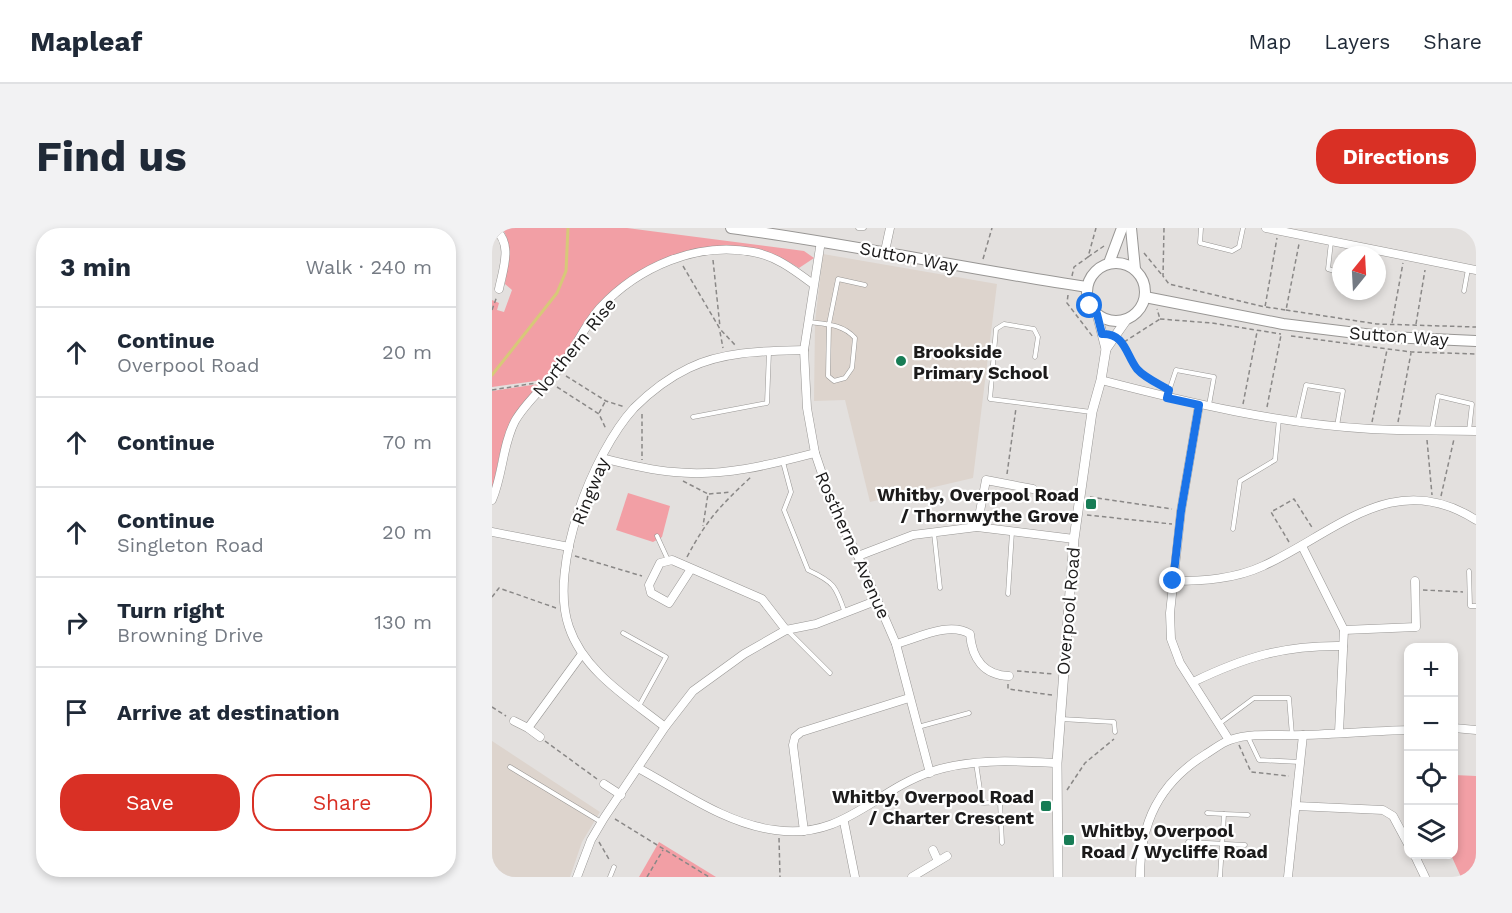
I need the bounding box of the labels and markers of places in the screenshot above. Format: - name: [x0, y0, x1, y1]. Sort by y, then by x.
- place label: Brookside Primary School: [913, 341, 1049, 383]
- marker: Brookside Primary School: [894, 354, 908, 368]
- place label: Whitby, Overpool Road / Thornwythe Grove: [877, 484, 1079, 526]
- marker: Whitby, Overpool Road / Thornwythe Grove: [1084, 497, 1098, 511]
- place label: Whitby, Overpool Road / Charter Crescent: [832, 786, 1034, 828]
- marker: Whitby, Overpool Road / Charter Crescent: [1039, 799, 1053, 813]
- place label: Whitby, Overpool Road / Wycliffe Road: [1081, 820, 1268, 862]
- marker: Whitby, Overpool Road / Wycliffe Road: [1062, 833, 1076, 847]

